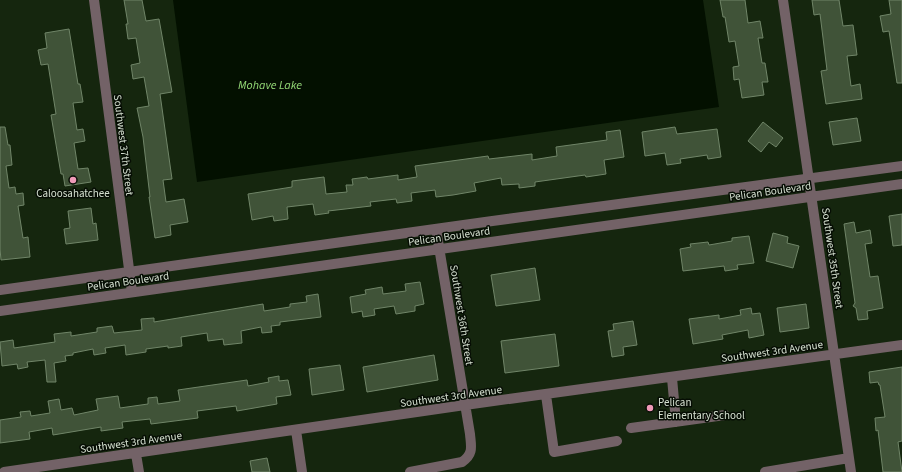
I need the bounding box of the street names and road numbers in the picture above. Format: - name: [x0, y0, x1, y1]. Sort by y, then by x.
- street label: Southwest 37th Street: [110, 94, 137, 197]
- street label: Pelican Boulevard: [728, 178, 812, 205]
- street label: Southwest 35th Street: [818, 207, 847, 310]
- street label: Pelican Boulevard: [407, 223, 491, 250]
- street label: Southwest 36th Street: [446, 264, 477, 367]
- street label: Pelican Boulevard: [86, 268, 170, 295]
- street label: Southwest 3rd Avenue: [720, 337, 824, 366]
- street label: Southwest 3rd Avenue: [399, 382, 503, 411]
- street label: Southwest 3rd Avenue: [79, 428, 183, 457]

